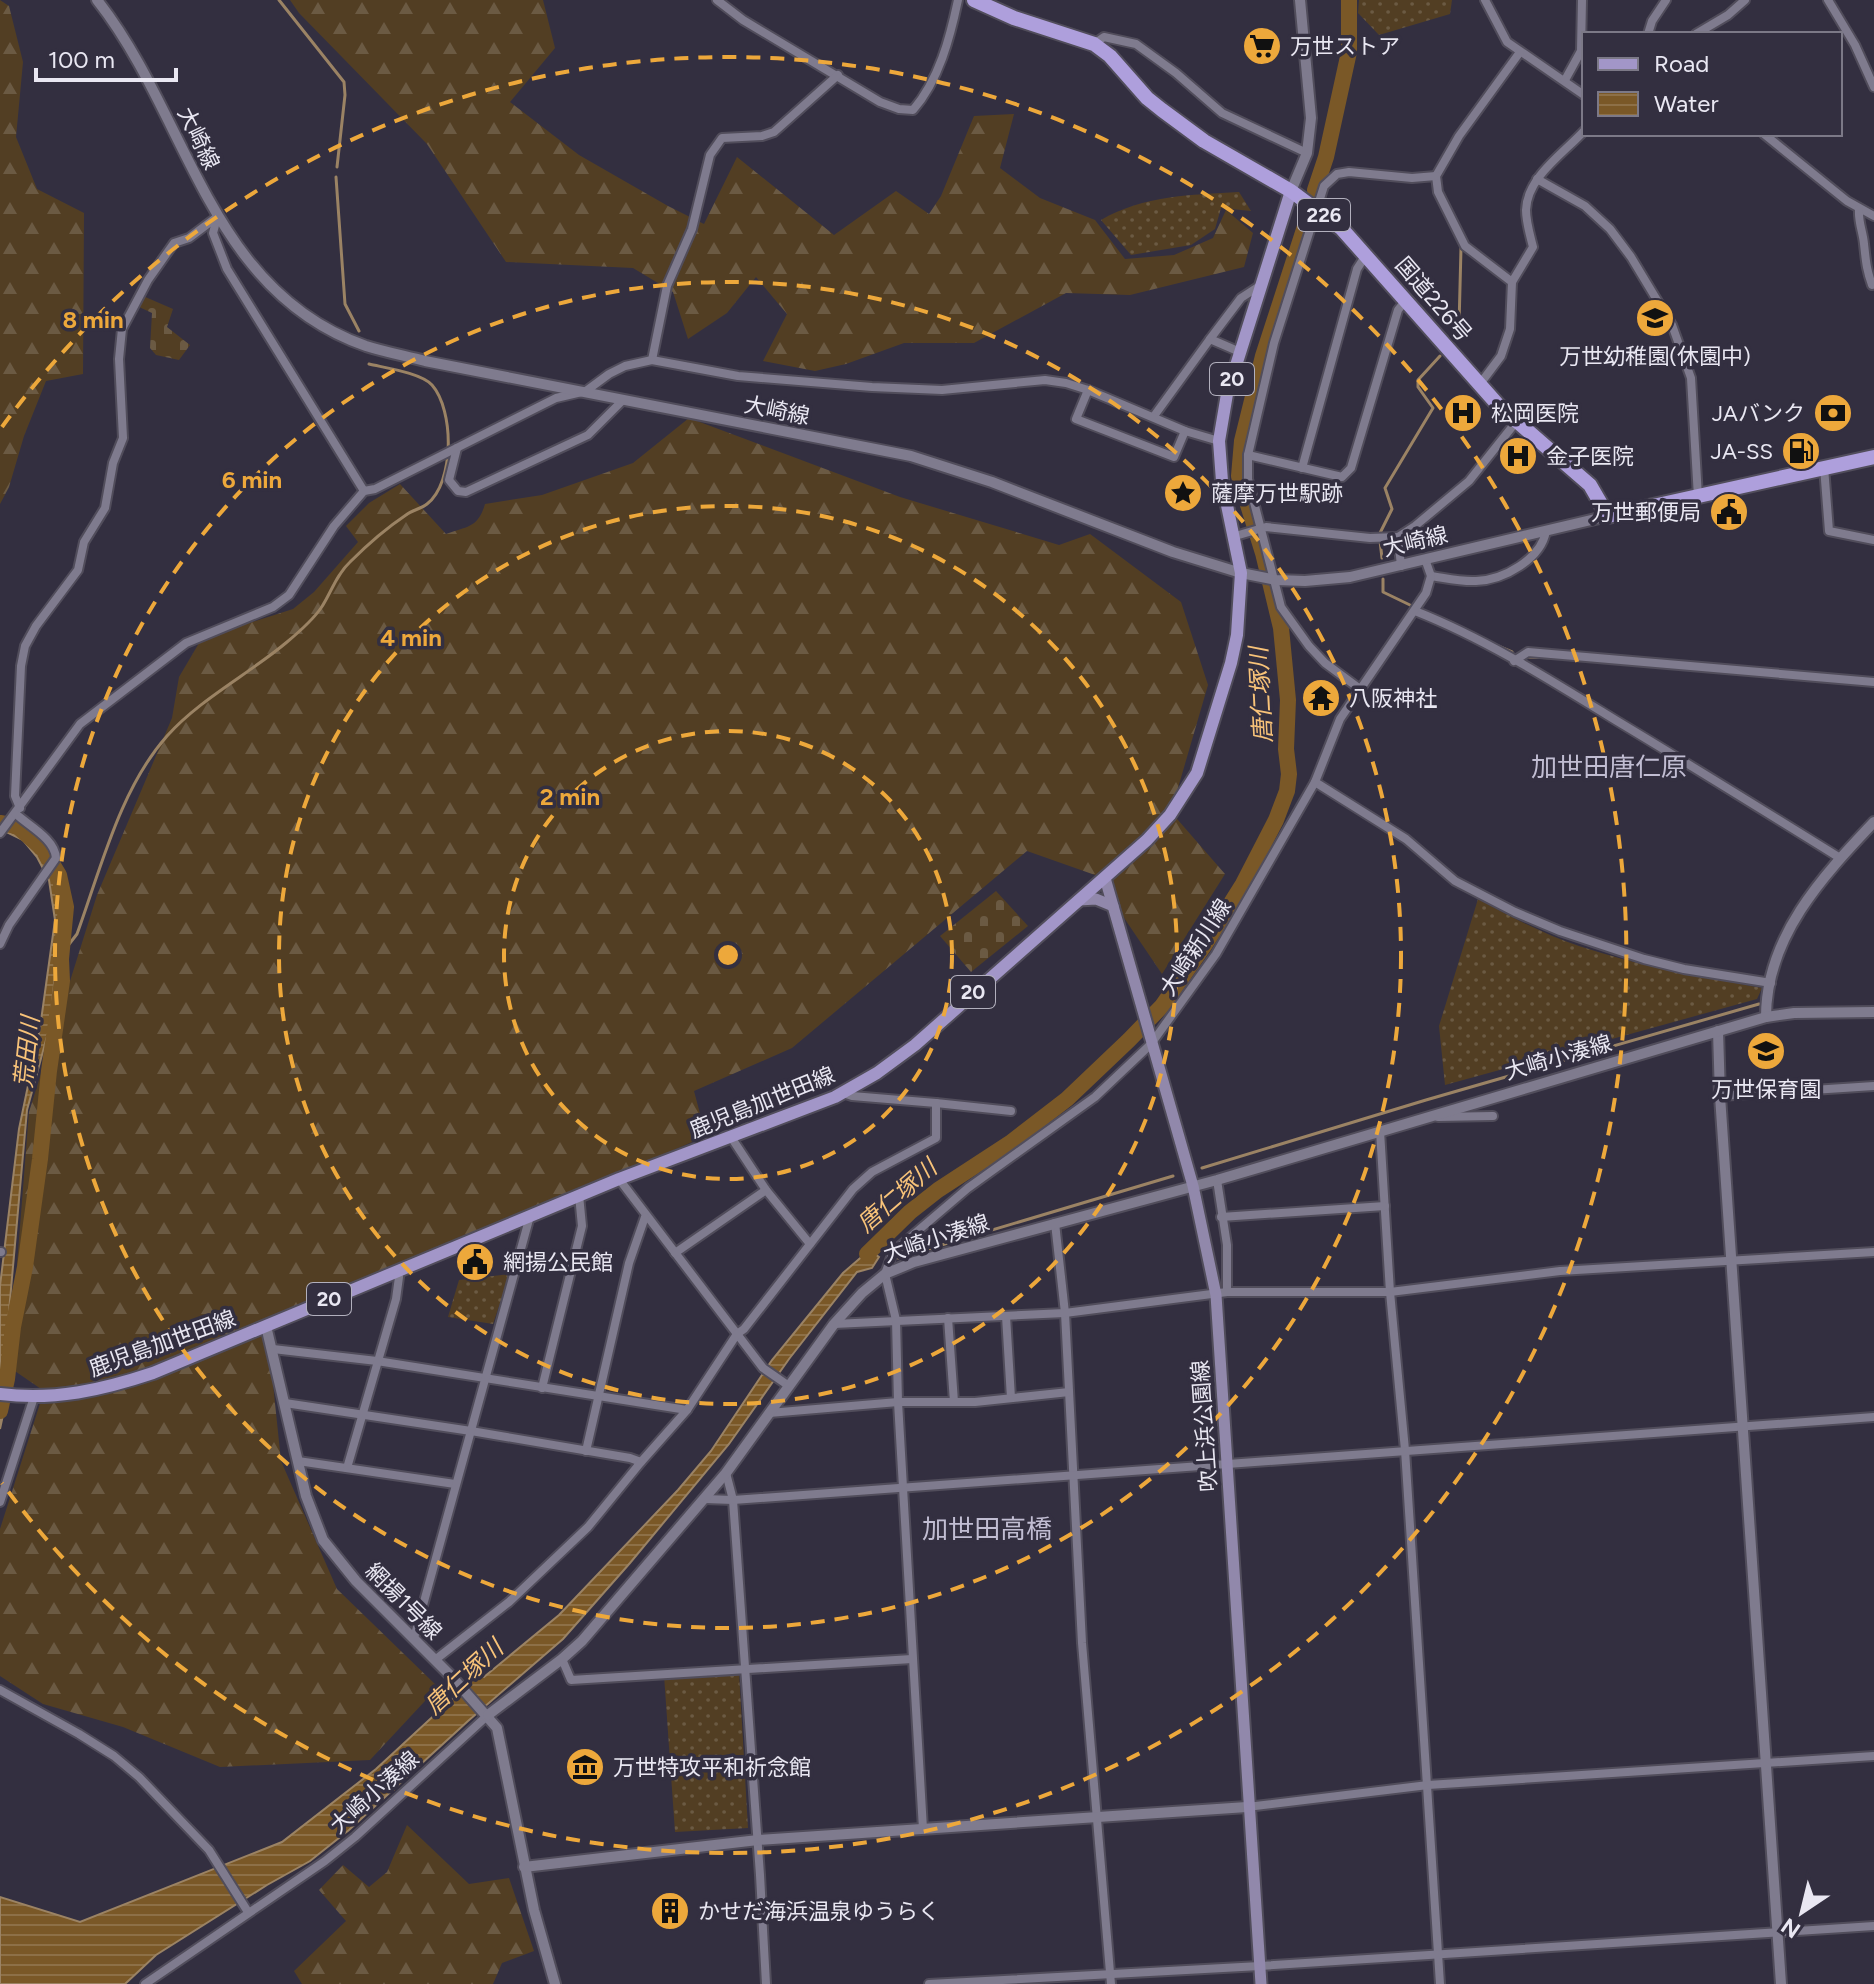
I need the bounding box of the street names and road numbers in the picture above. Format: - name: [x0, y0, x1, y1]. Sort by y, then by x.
- street label: 大崎線: [172, 103, 225, 174]
- road number: 226: [1298, 199, 1350, 231]
- street label: 国道226号: [1390, 252, 1478, 347]
- road number: 20: [1210, 363, 1254, 395]
- street label: 大崎線: [742, 391, 812, 430]
- street label: 大崎線: [1380, 521, 1450, 562]
- street label: 大崎新川線: [1154, 894, 1237, 1001]
- road number: 20: [951, 976, 995, 1008]
- street label: 大崎小湊線: [1502, 1029, 1615, 1086]
- street label: 鹿児島加世田線: [686, 1061, 839, 1144]
- street label: 大崎小湊線: [880, 1209, 993, 1268]
- road number: 20: [307, 1283, 351, 1315]
- street label: 鹿児島加世田線: [85, 1304, 239, 1382]
- street label: 吹上浜公園線: [1186, 1359, 1223, 1493]
- street label: 網揚1号線: [360, 1557, 448, 1645]
- street label: 大崎小湊線: [324, 1746, 424, 1839]

